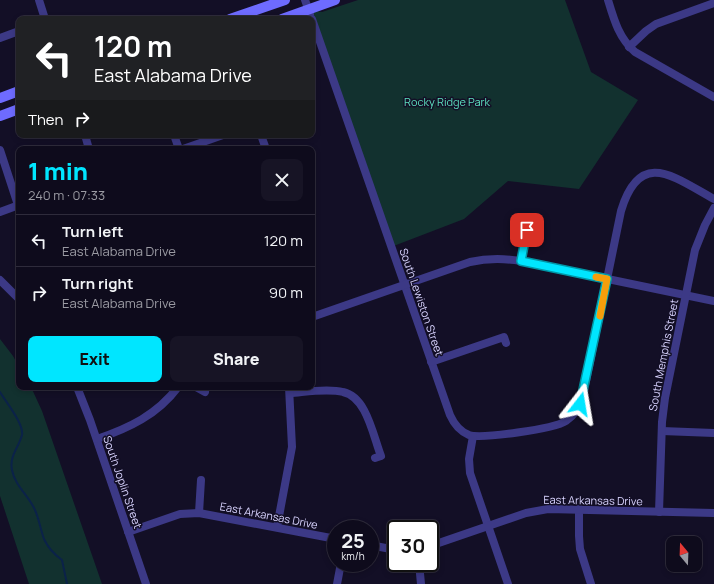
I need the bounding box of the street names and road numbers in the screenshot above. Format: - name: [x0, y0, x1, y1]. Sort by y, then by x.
- street label: South Lewiston Street: [396, 246, 448, 358]
- street label: South Memphis Street: [645, 298, 681, 412]
- street label: South Joplin Street: [100, 434, 146, 530]
- street label: East Arkansas Drive: [543, 492, 643, 508]
- street label: East Arkansas Drive: [219, 498, 320, 532]

